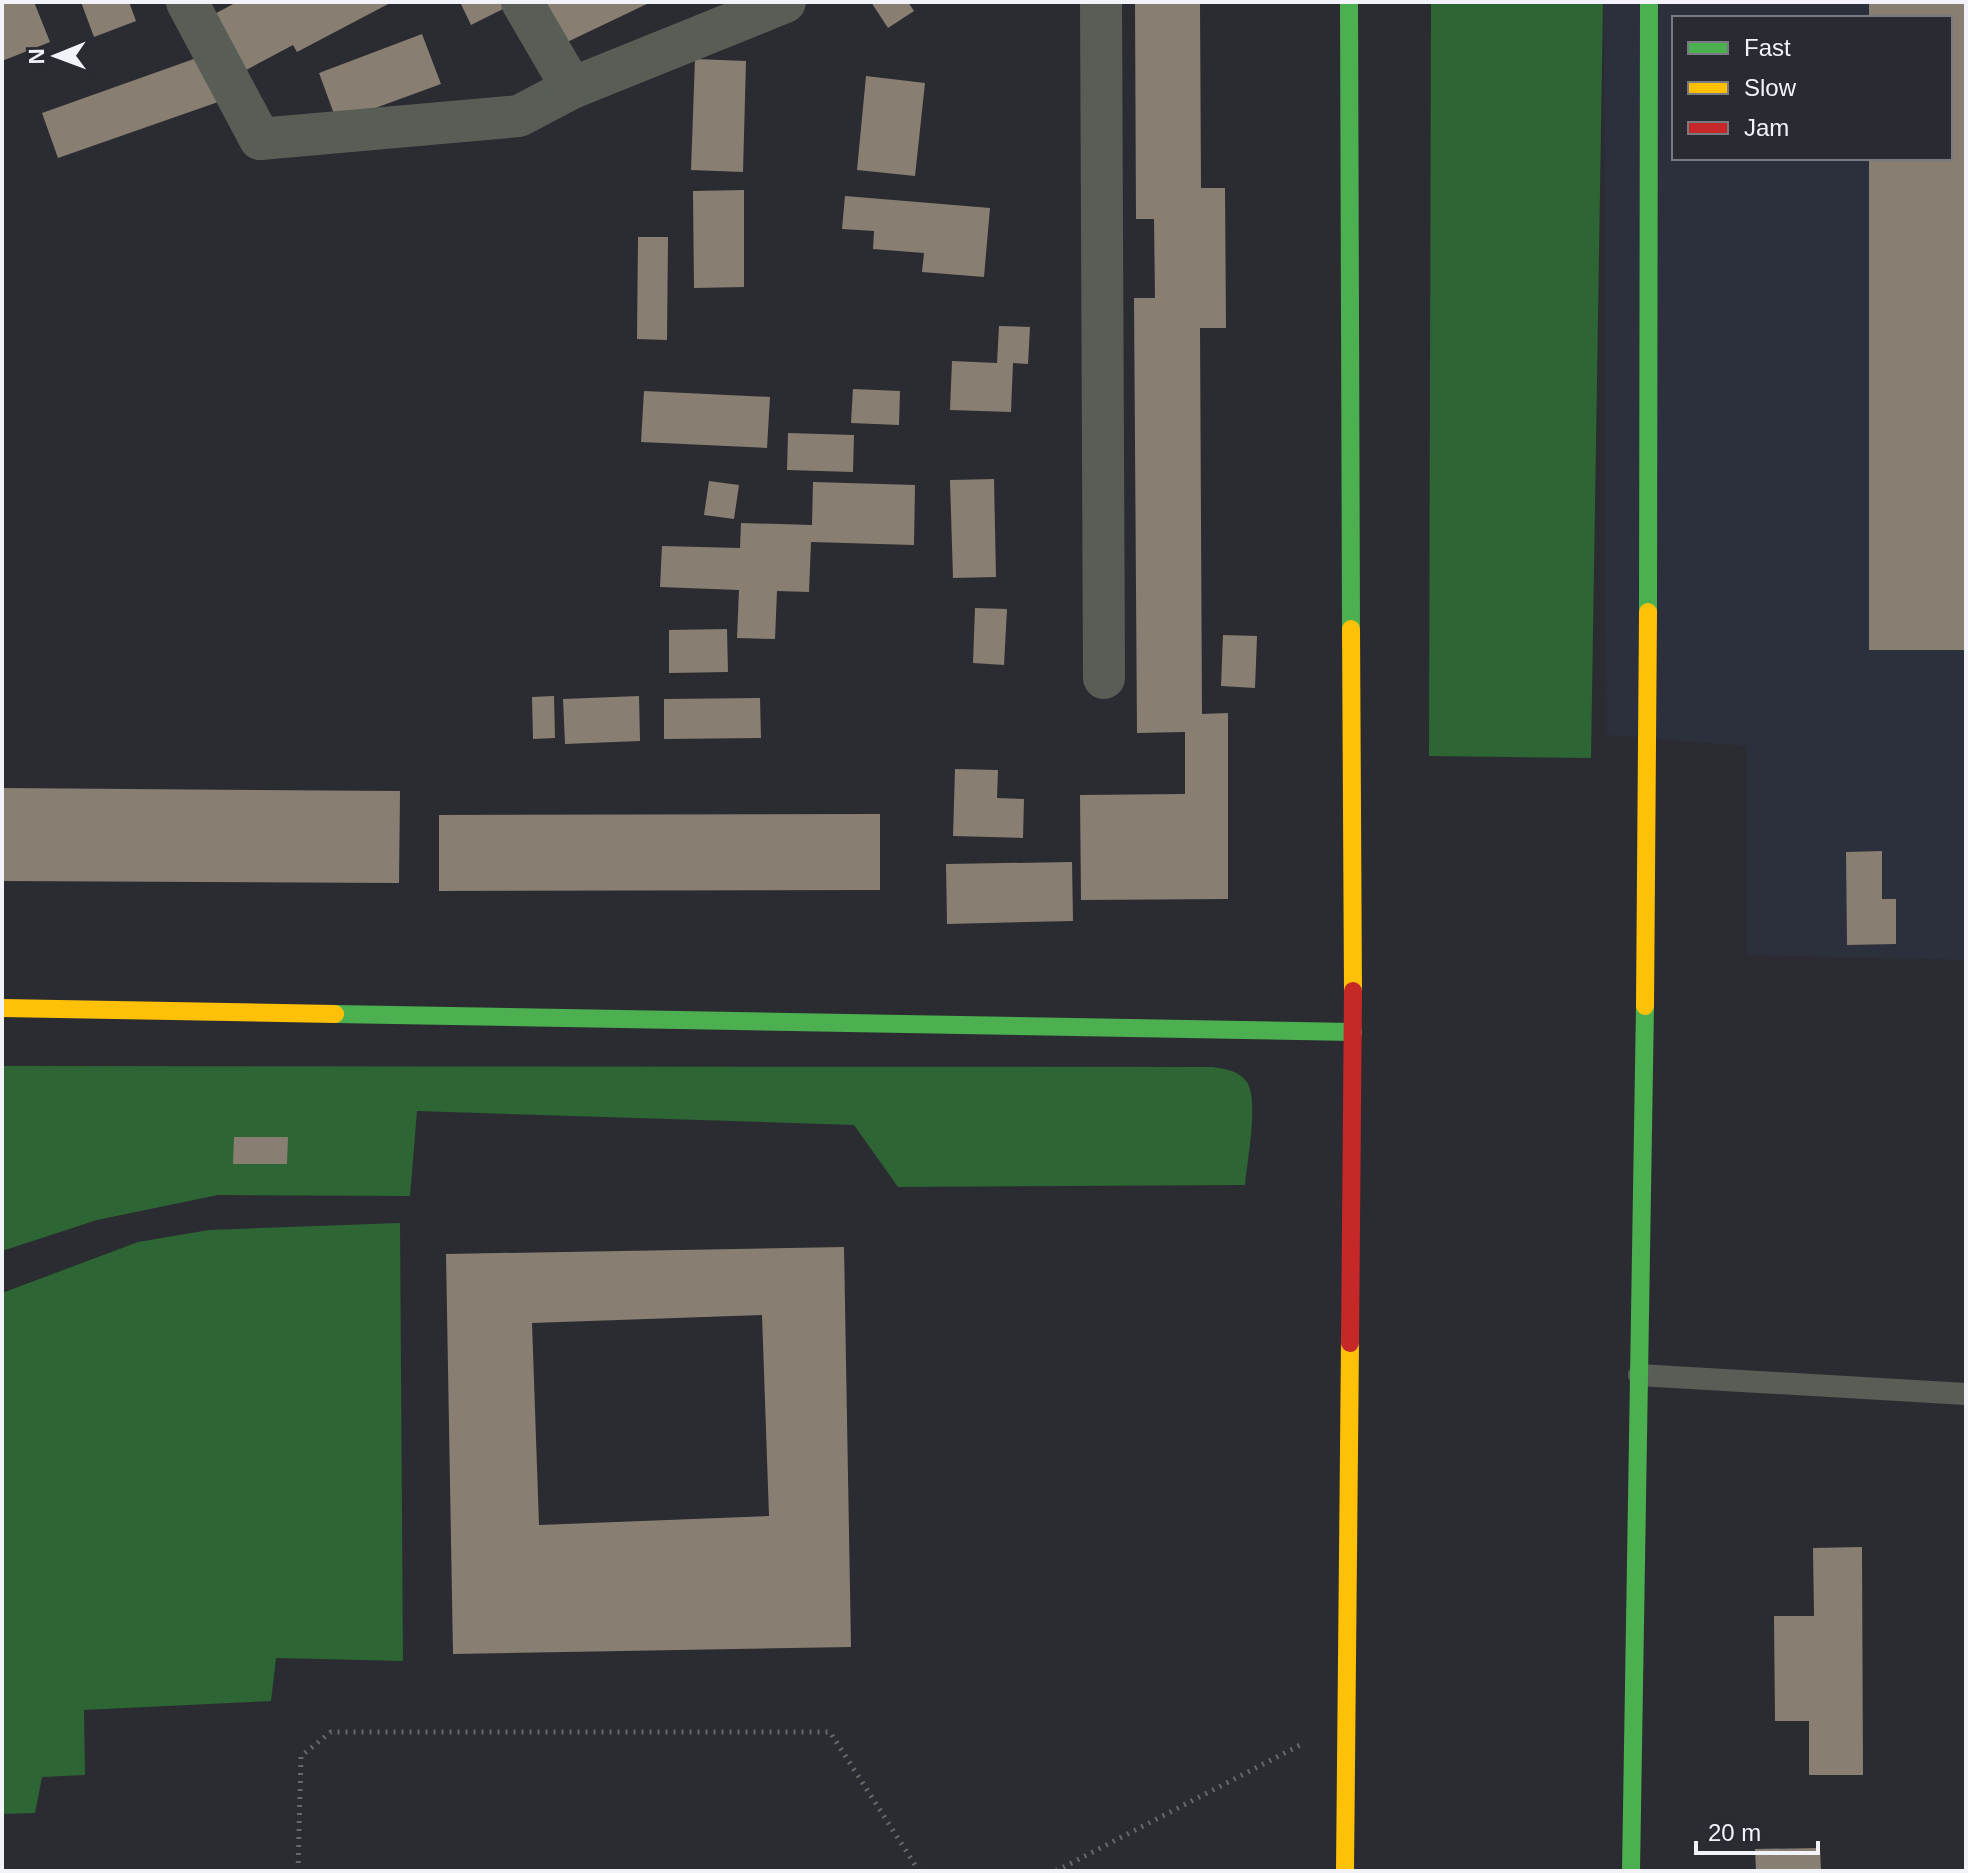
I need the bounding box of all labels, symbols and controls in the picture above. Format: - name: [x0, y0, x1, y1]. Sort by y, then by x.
- north arrow: [16, 16, 96, 96]
- legend: [1672, 16, 1952, 160]
- text: Fast: [1744, 34, 1791, 61]
- text: N: [24, 48, 49, 65]
- text: Slow: [1744, 74, 1797, 101]
- text: Jam: [1744, 114, 1789, 141]
- scale bar: [1696, 1805, 1818, 1855]
- text: 20 m: [1708, 1819, 1761, 1846]

